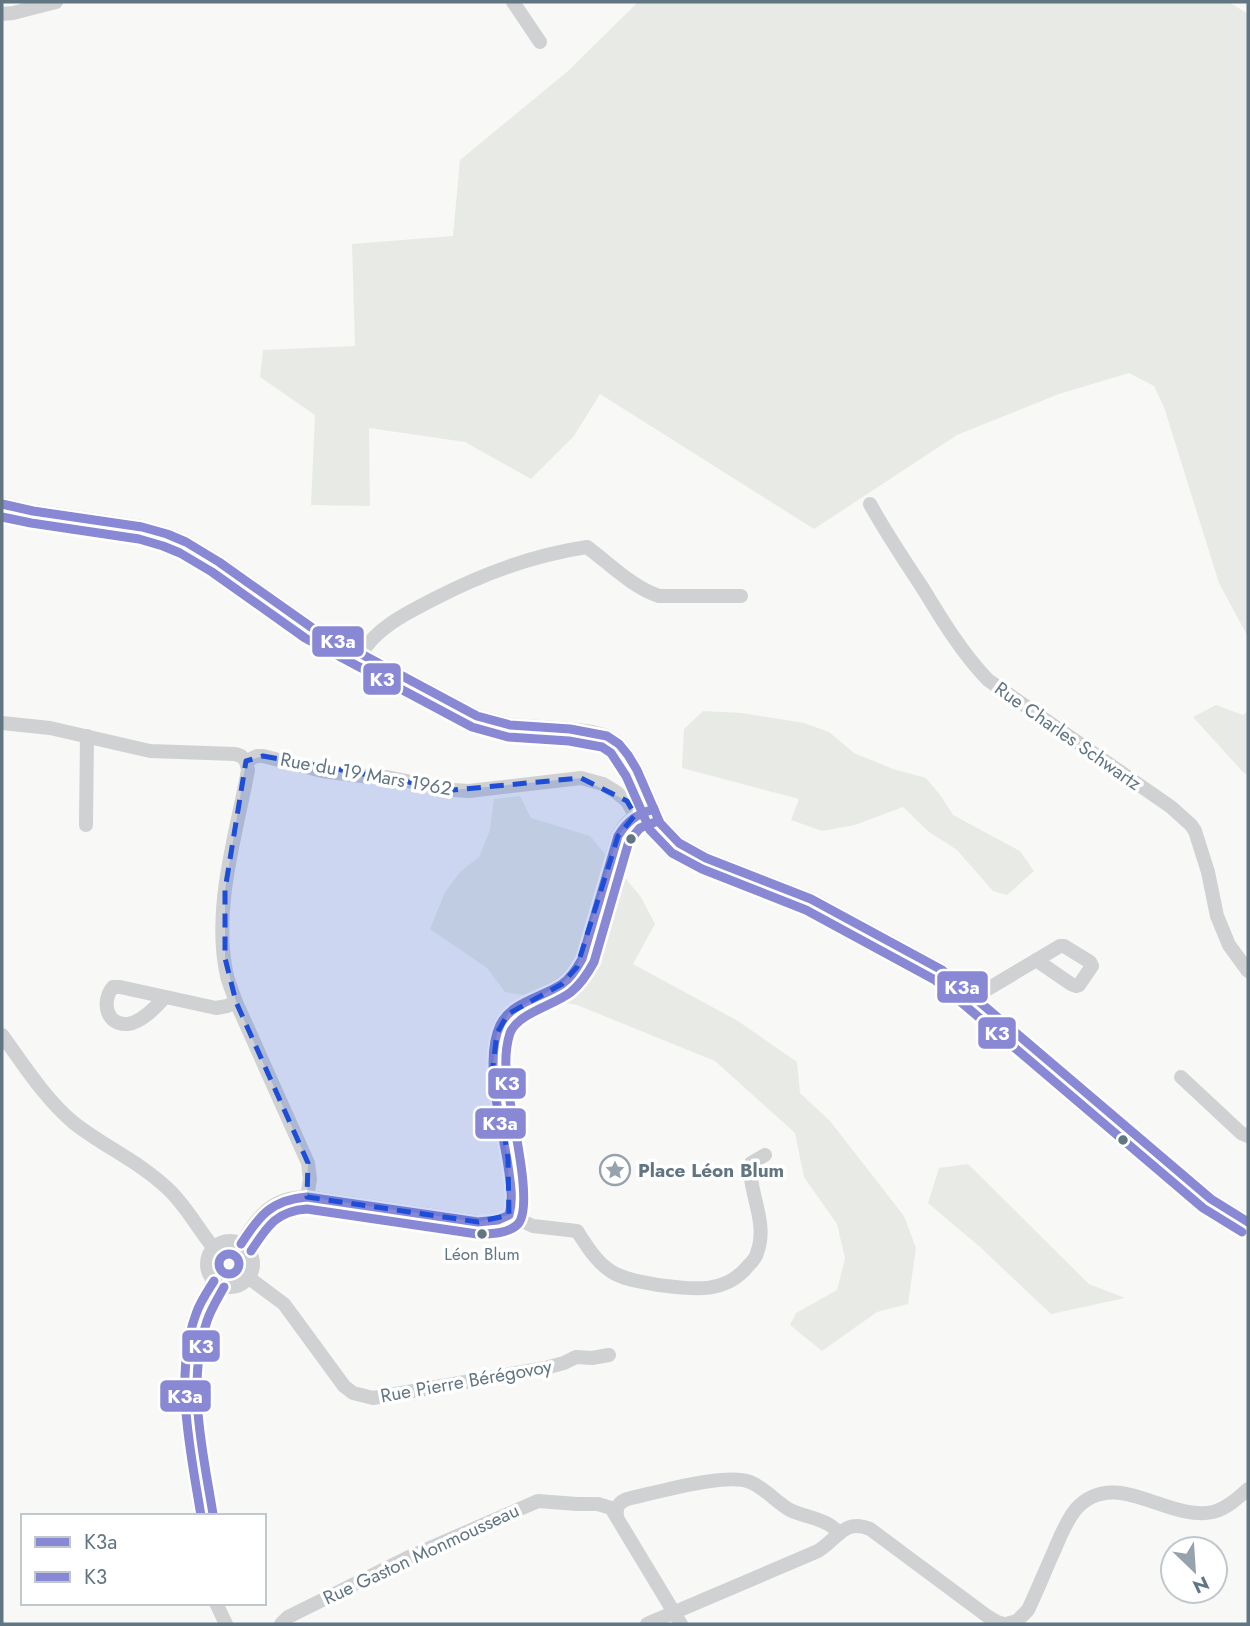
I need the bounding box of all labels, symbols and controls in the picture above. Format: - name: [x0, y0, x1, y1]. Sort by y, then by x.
- line badge: K3a: [311, 625, 365, 658]
- text: K3a: [320, 628, 356, 655]
- line badge: K3: [362, 662, 402, 696]
- text: K3: [369, 666, 395, 693]
- street label: Rue Charles Schwartz: [989, 675, 1147, 797]
- street label: Rue du 19 Mars 1962: [278, 746, 454, 802]
- unlabelled marker: [624, 832, 638, 846]
- line badge: K3a: [936, 970, 989, 1004]
- text: K3a: [944, 974, 980, 1001]
- line badge: K3: [977, 1016, 1017, 1050]
- text: K3: [984, 1020, 1010, 1047]
- line badge: K3: [487, 1067, 527, 1100]
- text: K3: [494, 1070, 520, 1097]
- line badge: K3a: [474, 1107, 527, 1140]
- text: K3a: [482, 1110, 518, 1137]
- unlabelled marker: [1116, 1133, 1130, 1147]
- place icon: Place Léon Blum: [598, 1153, 632, 1187]
- place label: Place Léon Blum: [638, 1157, 784, 1184]
- marker: Léon Blum: [475, 1227, 489, 1241]
- place label: Léon Blum: [444, 1242, 520, 1266]
- line badge: K3: [181, 1329, 221, 1363]
- text: K3: [188, 1333, 214, 1360]
- street label: Rue Pierre Bérégovoy: [378, 1353, 554, 1409]
- line badge: K3a: [159, 1379, 212, 1413]
- text: K3a: [167, 1383, 203, 1410]
- street label: Rue Gaston Monmousseau: [319, 1497, 523, 1611]
- legend: [21, 1514, 266, 1605]
- text: K3a: [84, 1527, 117, 1557]
- north arrow: [1159, 1535, 1229, 1605]
- text: K3: [84, 1562, 107, 1592]
- text: N: [1188, 1570, 1214, 1600]

